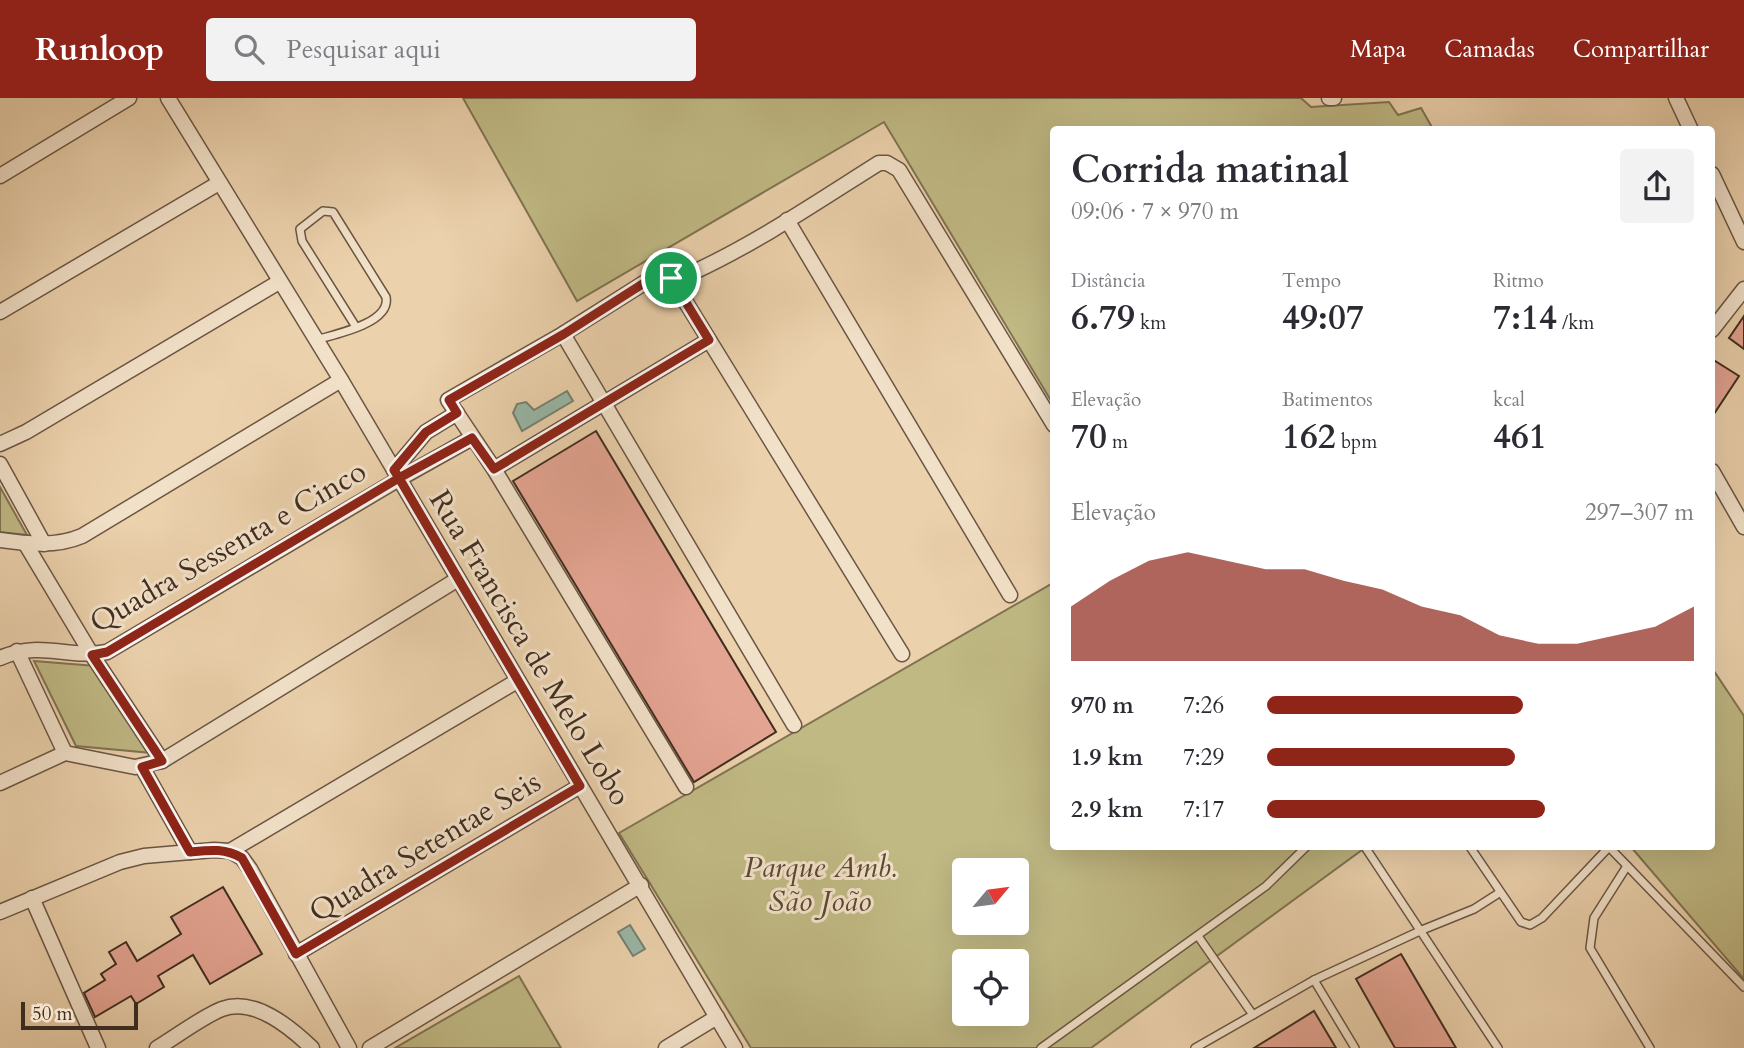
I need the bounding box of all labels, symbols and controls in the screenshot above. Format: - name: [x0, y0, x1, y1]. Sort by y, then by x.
- search box: [206, 18, 696, 81]
- text: Runloop: [35, 27, 164, 72]
- icon: search: [230, 30, 268, 68]
- text: Pesquisar aqui: [286, 32, 441, 67]
- text: Mapa: [1350, 33, 1406, 66]
- text: Camadas: [1444, 33, 1535, 66]
- text: Compartilhar: [1573, 33, 1709, 66]
- text: Corrida matinal: [1071, 144, 1349, 196]
- button: share: [1620, 149, 1694, 223]
- text: 09:06 · 7 × 970 m: [1071, 196, 1239, 227]
- pin: [641, 248, 701, 308]
- icon: arrive: [652, 259, 690, 297]
- text: Distância: [1071, 268, 1145, 294]
- text: Tempo: [1282, 268, 1341, 294]
- text: Ritmo: [1493, 268, 1544, 294]
- text: 6.79: [1071, 294, 1135, 342]
- text: 49:07: [1282, 294, 1364, 342]
- text: 7:14: [1493, 294, 1557, 342]
- text: km: [1135, 310, 1166, 336]
- text: /km: [1557, 310, 1594, 336]
- text: Elevação: [1071, 387, 1141, 413]
- text: Batimentos: [1282, 387, 1373, 413]
- text: kcal: [1493, 387, 1525, 413]
- text: 70: [1071, 413, 1107, 461]
- text: 162: [1282, 413, 1336, 461]
- text: 461: [1493, 413, 1547, 461]
- text: m: [1107, 429, 1128, 455]
- text: bpm: [1336, 429, 1377, 455]
- street label: Quadra Sessenta e Cinco: [82, 451, 374, 643]
- street label: Rua Francisca de Melo Lobo: [419, 483, 641, 813]
- text: Elevação: [1071, 497, 1156, 528]
- text: 297–307 m: [1585, 497, 1694, 528]
- text: 970 m: [1071, 690, 1134, 721]
- text: 7:26: [1183, 690, 1224, 721]
- text: 1.9 km: [1071, 742, 1143, 773]
- text: 7:29: [1183, 742, 1224, 773]
- street label: Quadra Setentae Seis: [302, 762, 548, 932]
- text: 2.9 km: [1071, 794, 1143, 825]
- text: 7:17: [1183, 794, 1224, 825]
- park label: Parque Amb. São João: [744, 847, 896, 922]
- north arrow: [952, 858, 1029, 934]
- map controls: [952, 858, 1029, 1026]
- button: locate: [952, 949, 1029, 1026]
- scale bar: [21, 999, 138, 1031]
- text: 50 m: [32, 1001, 73, 1027]

